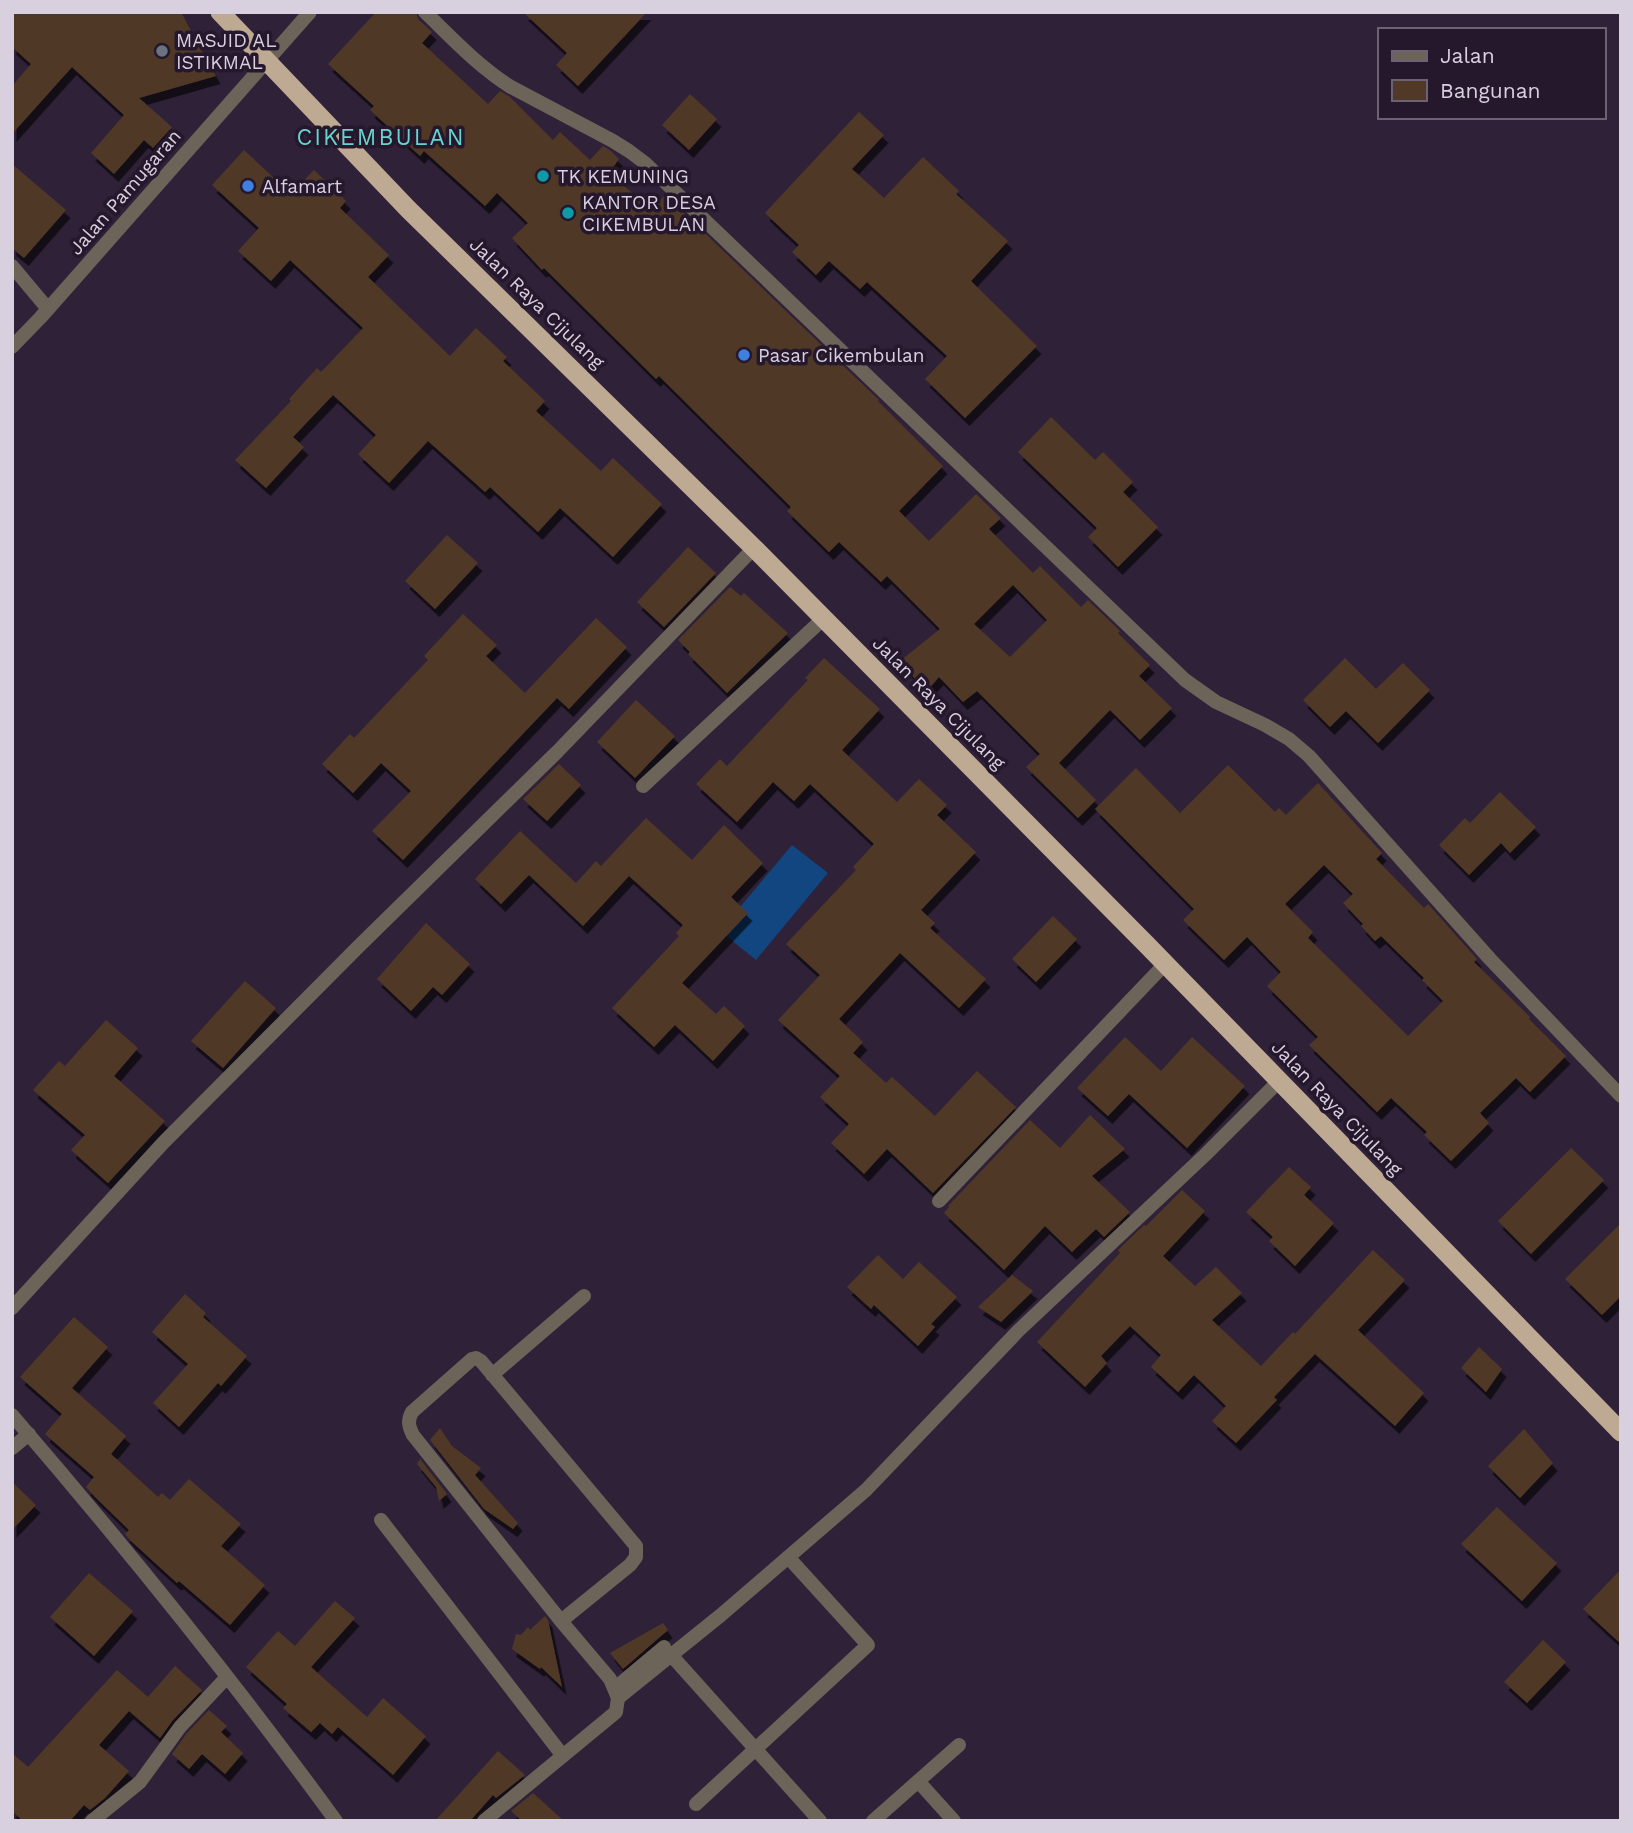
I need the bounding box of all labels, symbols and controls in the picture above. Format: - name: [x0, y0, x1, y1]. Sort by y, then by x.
- legend: [1378, 28, 1605, 119]
- place label: MASJID AL ISTIKMAL: [176, 29, 277, 74]
- marker: MASJID AL ISTIKMAL: [154, 43, 170, 59]
- text: Jalan: [1440, 43, 1495, 68]
- text: Bangunan: [1440, 78, 1541, 103]
- street label: Jalan Pamugaran: [64, 124, 186, 260]
- district label: CIKEMBULAN: [296, 124, 466, 151]
- place label: TK KEMUNING: [557, 165, 689, 188]
- marker: TK KEMUNING: [535, 168, 551, 184]
- place label: Alfamart: [262, 175, 342, 198]
- marker: Alfamart: [240, 178, 256, 194]
- place label: KANTOR DESA CIKEMBULAN: [582, 191, 716, 236]
- marker: KANTOR DESA CIKEMBULAN: [560, 205, 576, 221]
- street label: Jalan Raya Cijulang: [465, 233, 610, 374]
- place label: Pasar Cikembulan: [758, 344, 924, 367]
- marker: Pasar Cikembulan: [736, 347, 752, 363]
- street label: Jalan Raya Cijulang: [868, 632, 1011, 775]
- street label: Jalan Raya Cijulang: [1267, 1036, 1408, 1181]

